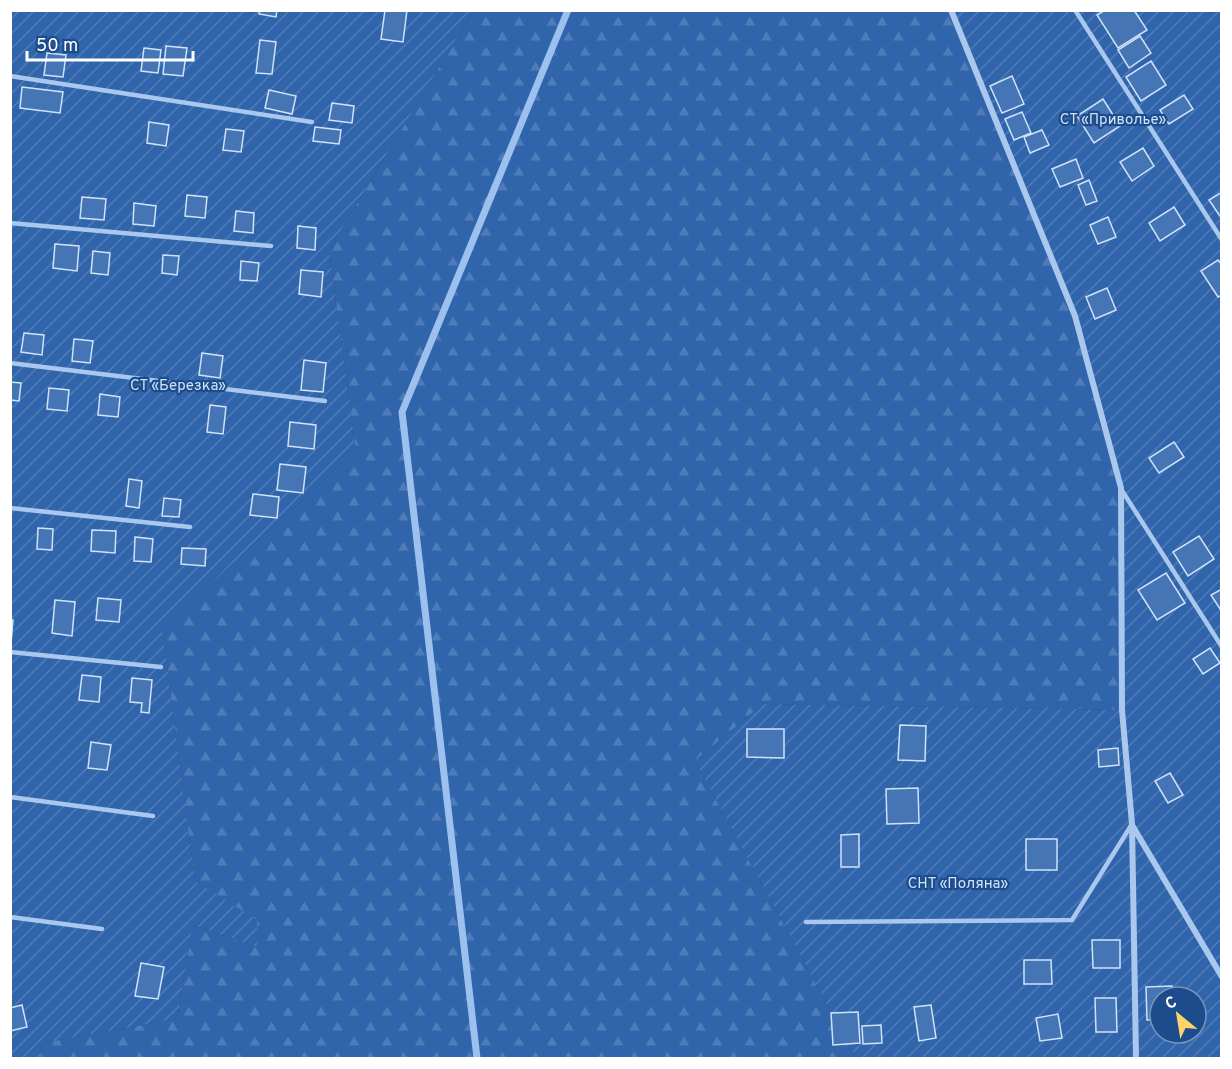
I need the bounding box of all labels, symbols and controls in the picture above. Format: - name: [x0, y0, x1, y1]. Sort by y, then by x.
- scale bar: [27, 24, 194, 62]
- text: 50 m: [36, 35, 78, 58]
- park label: СТ «Приволье»: [1060, 111, 1167, 130]
- park label: СТ «Березка»: [130, 377, 226, 396]
- park label: СНТ «Поляна»: [908, 875, 1008, 894]
- north arrow: [1148, 985, 1208, 1045]
- text: С: [1162, 993, 1181, 1015]

